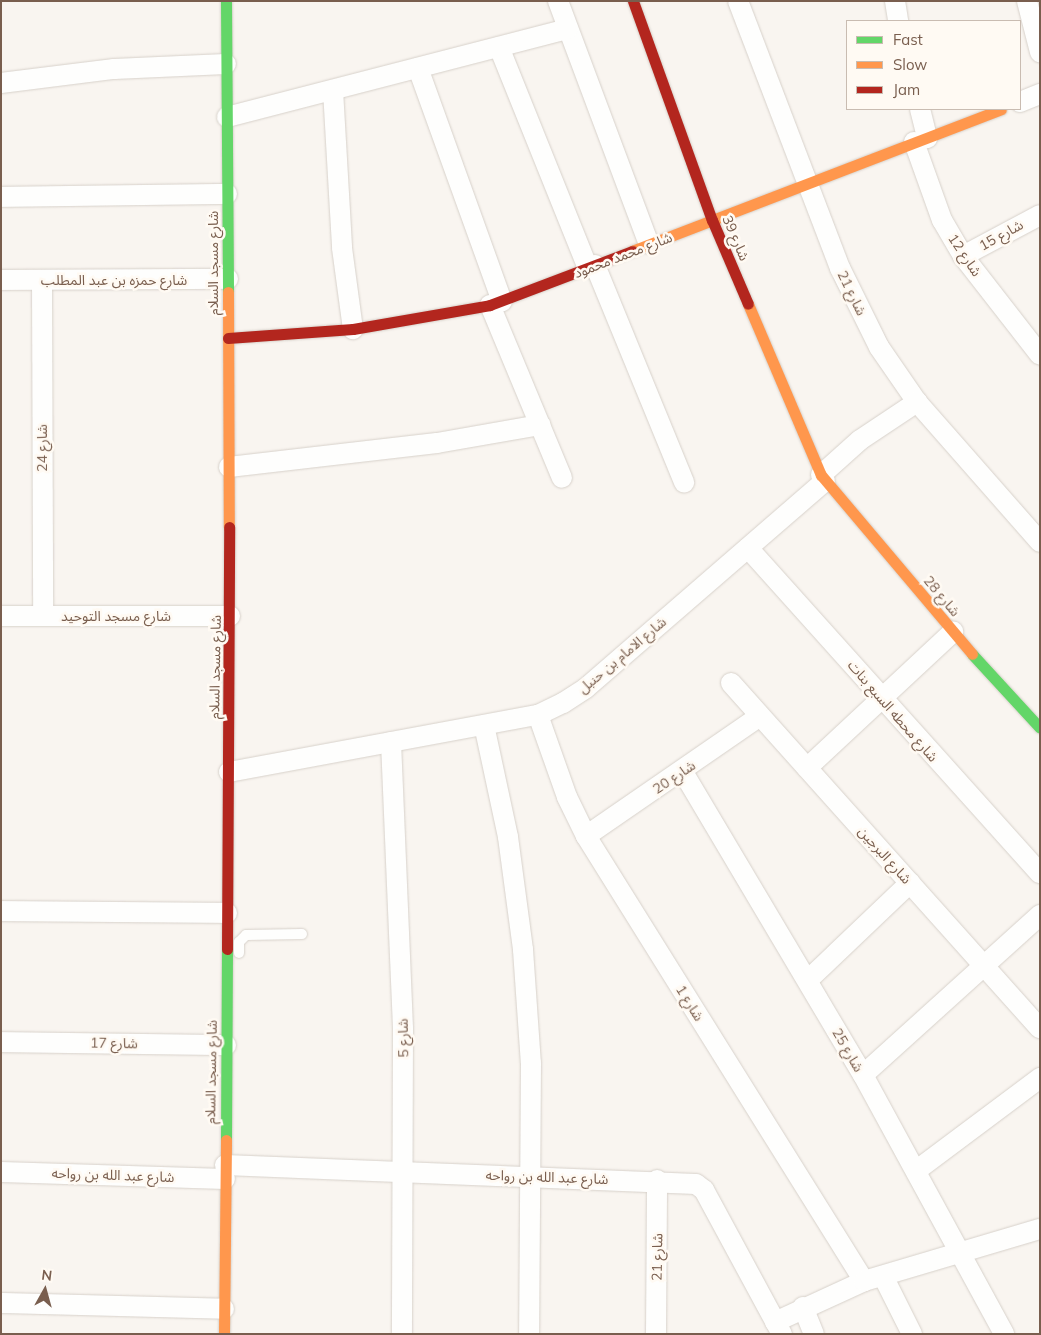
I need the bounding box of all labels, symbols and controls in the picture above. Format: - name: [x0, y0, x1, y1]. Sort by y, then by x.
- legend: [846, 20, 1021, 110]
- text: Fast: [893, 30, 923, 49]
- text: Slow: [893, 55, 927, 74]
- text: Jam: [893, 80, 920, 99]
- street label: شارع مسجد السلام: [205, 211, 221, 315]
- street label: شارع 39: [719, 213, 753, 263]
- street label: شارع 15: [976, 216, 1026, 254]
- street label: شارع محمد محمود: [571, 229, 675, 281]
- street label: شارع 12: [945, 231, 985, 279]
- street label: شارع 21: [834, 268, 870, 318]
- street label: شارع حمزه بن عبد المطلب: [41, 272, 187, 288]
- street label: شارع 24: [34, 424, 50, 472]
- street label: شارع 28: [920, 572, 964, 620]
- street label: شارع مسجد التوحيد: [61, 608, 171, 624]
- street label: شارع الامام بن حنبل: [574, 613, 670, 697]
- street label: شارع مسجد السلام: [206, 615, 224, 719]
- street label: شارع محطه السبع بنات: [844, 657, 942, 765]
- street label: شارع 20: [650, 757, 698, 797]
- street label: شارع البرجين: [855, 823, 915, 887]
- street label: شارع 1: [672, 982, 708, 1024]
- street label: شارع 5: [394, 1018, 412, 1058]
- street label: شارع مسجد السلام: [202, 1020, 220, 1124]
- street label: شارع 25: [829, 1025, 867, 1075]
- street label: شارع 17: [90, 1034, 138, 1052]
- street label: شارع عبد الله بن رواحه: [51, 1164, 175, 1186]
- street label: شارع عبد الله بن رواحه: [485, 1166, 609, 1188]
- street label: شارع 21: [648, 1233, 666, 1281]
- north arrow: [20, 1265, 70, 1315]
- text: N: [40, 1266, 53, 1285]

